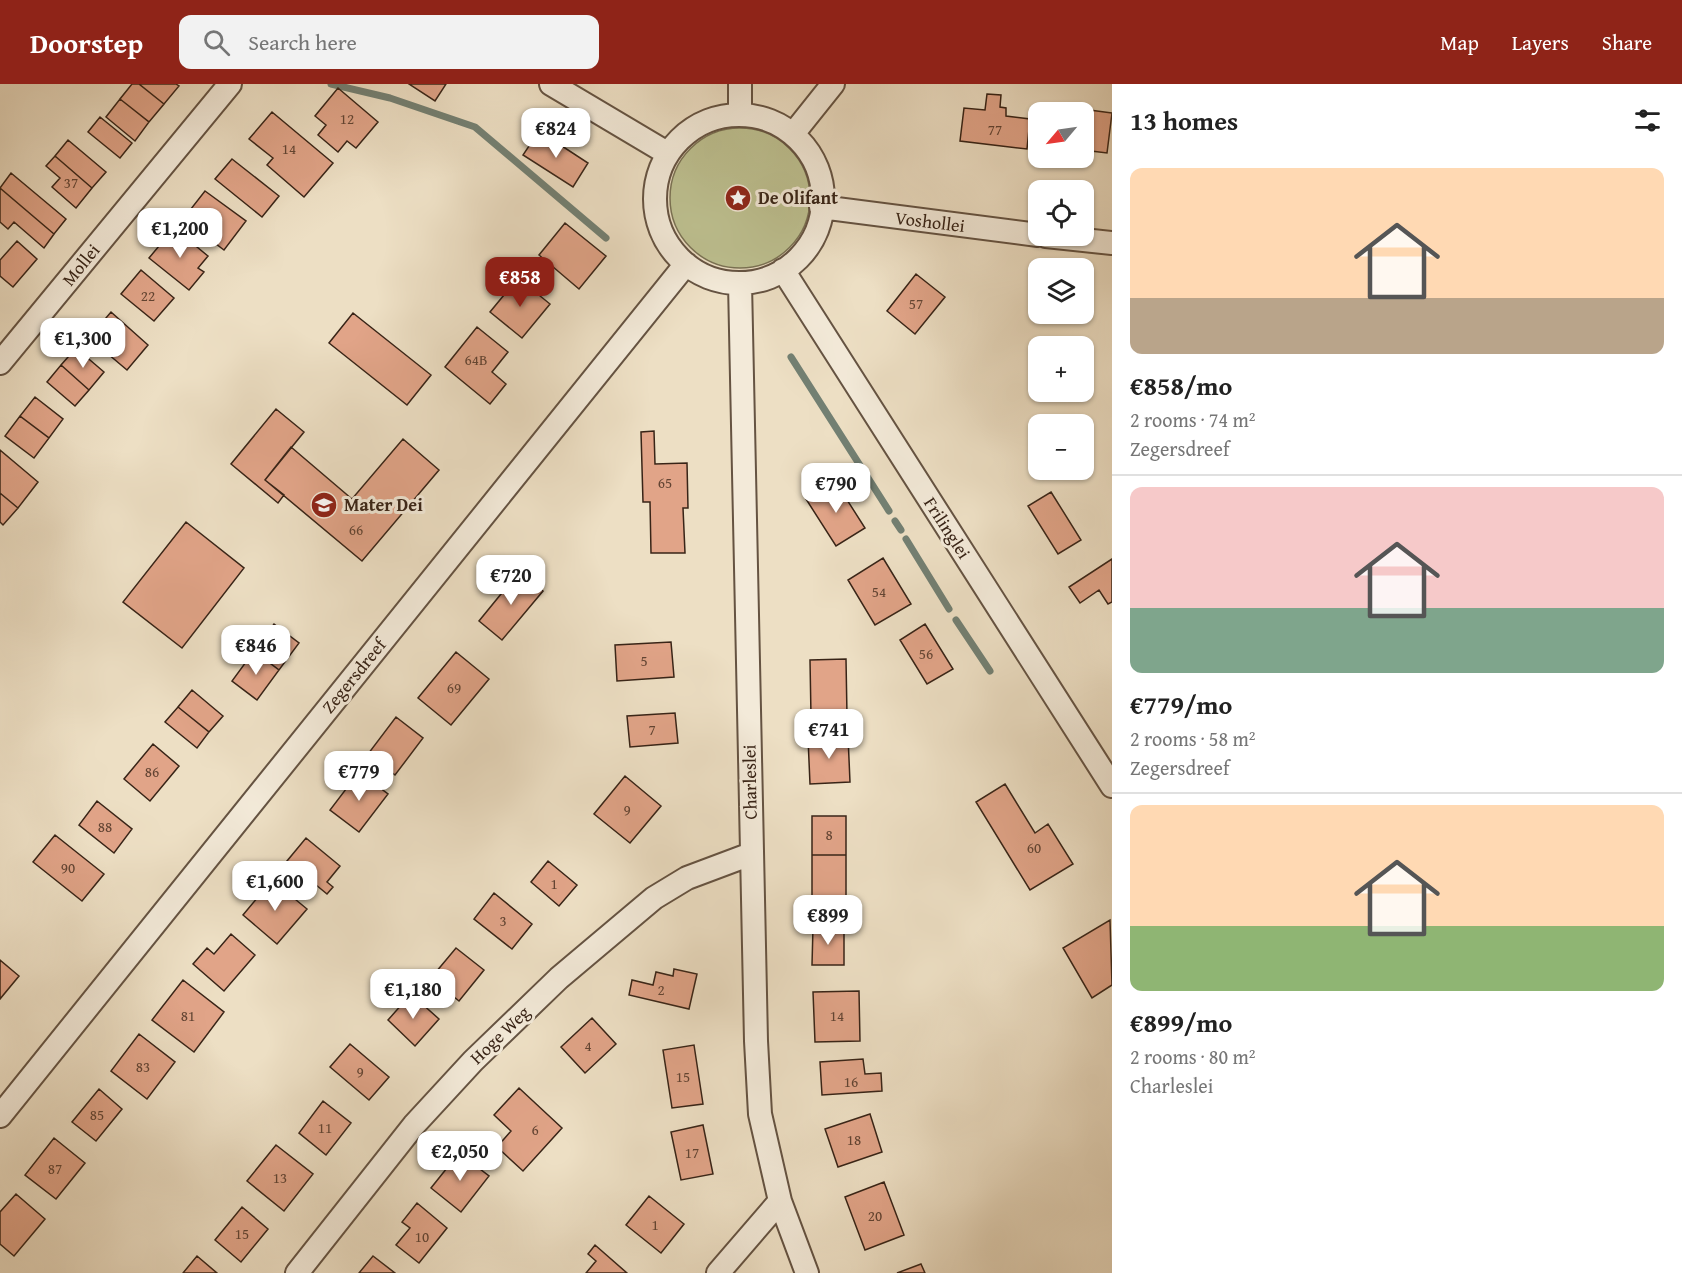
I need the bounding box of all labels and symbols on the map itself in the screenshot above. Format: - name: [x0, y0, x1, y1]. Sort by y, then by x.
- north arrow: [1028, 102, 1094, 168]
- house number: 12: [340, 108, 354, 129]
- pin: €824: [520, 108, 592, 159]
- house number: 77: [988, 119, 1002, 140]
- house number: 14: [282, 138, 296, 159]
- house number: 37: [64, 172, 78, 193]
- place icon: De Olifant: [723, 183, 753, 213]
- place label: De Olifant: [758, 184, 838, 211]
- street label: Voshollei: [894, 204, 966, 239]
- pin: €1,200: [131, 208, 229, 259]
- street label: Mollei: [55, 238, 106, 292]
- pin: €858: [484, 257, 556, 308]
- house number: 22: [141, 285, 155, 306]
- house number: 57: [909, 293, 923, 314]
- pin: €1,300: [34, 318, 132, 369]
- house number: 64B: [465, 349, 487, 370]
- pin: €790: [800, 463, 872, 514]
- house number: 65: [658, 472, 672, 493]
- school or university icon: Mater Dei: [309, 490, 339, 520]
- place label: Mater Dei: [344, 491, 423, 518]
- street label: Frilinglei: [917, 491, 978, 564]
- house number: 66: [349, 519, 363, 540]
- pin: €720: [475, 555, 547, 606]
- house number: 54: [872, 581, 886, 602]
- pin: €846: [220, 625, 292, 676]
- street label: Zegersdreef: [315, 631, 394, 719]
- house number: 56: [919, 643, 933, 664]
- house number: 5: [640, 650, 648, 671]
- house number: 69: [447, 677, 461, 698]
- pin: €741: [793, 709, 865, 760]
- house number: 7: [648, 719, 656, 740]
- street label: Charleslei: [735, 744, 764, 820]
- pin: €779: [323, 751, 395, 802]
- house number: 86: [145, 761, 159, 782]
- house number: 9: [623, 799, 631, 820]
- house number: 88: [98, 816, 112, 837]
- house number: 8: [825, 824, 833, 845]
- house number: 60: [1027, 837, 1041, 858]
- house number: 90: [61, 857, 75, 878]
- pin: €1,600: [226, 861, 324, 912]
- house number: 1: [550, 873, 558, 894]
- pin: €899: [792, 895, 864, 946]
- house number: 3: [499, 910, 507, 931]
- pin: €1,180: [364, 969, 462, 1020]
- house number: 2: [657, 979, 665, 1000]
- street label: Hoge Weg: [463, 999, 536, 1070]
- house number: 81: [181, 1005, 195, 1026]
- house number: 14: [830, 1005, 844, 1026]
- house number: 4: [584, 1035, 592, 1056]
- house number: 83: [136, 1056, 150, 1077]
- house number: 9: [356, 1061, 364, 1082]
- house number: 15: [676, 1066, 690, 1087]
- house number: 16: [844, 1071, 858, 1092]
- house number: 85: [90, 1104, 104, 1125]
- house number: 11: [318, 1117, 332, 1138]
- house number: 6: [531, 1119, 539, 1140]
- house number: 18: [847, 1129, 861, 1150]
- pin: €2,050: [411, 1131, 509, 1182]
- house number: 17: [685, 1142, 699, 1163]
- house number: 87: [48, 1158, 62, 1179]
- house number: 13: [273, 1167, 287, 1188]
- house number: 20: [868, 1205, 882, 1226]
- house number: 1: [651, 1214, 659, 1235]
- house number: 15: [235, 1223, 249, 1244]
- house number: 10: [415, 1226, 429, 1247]

